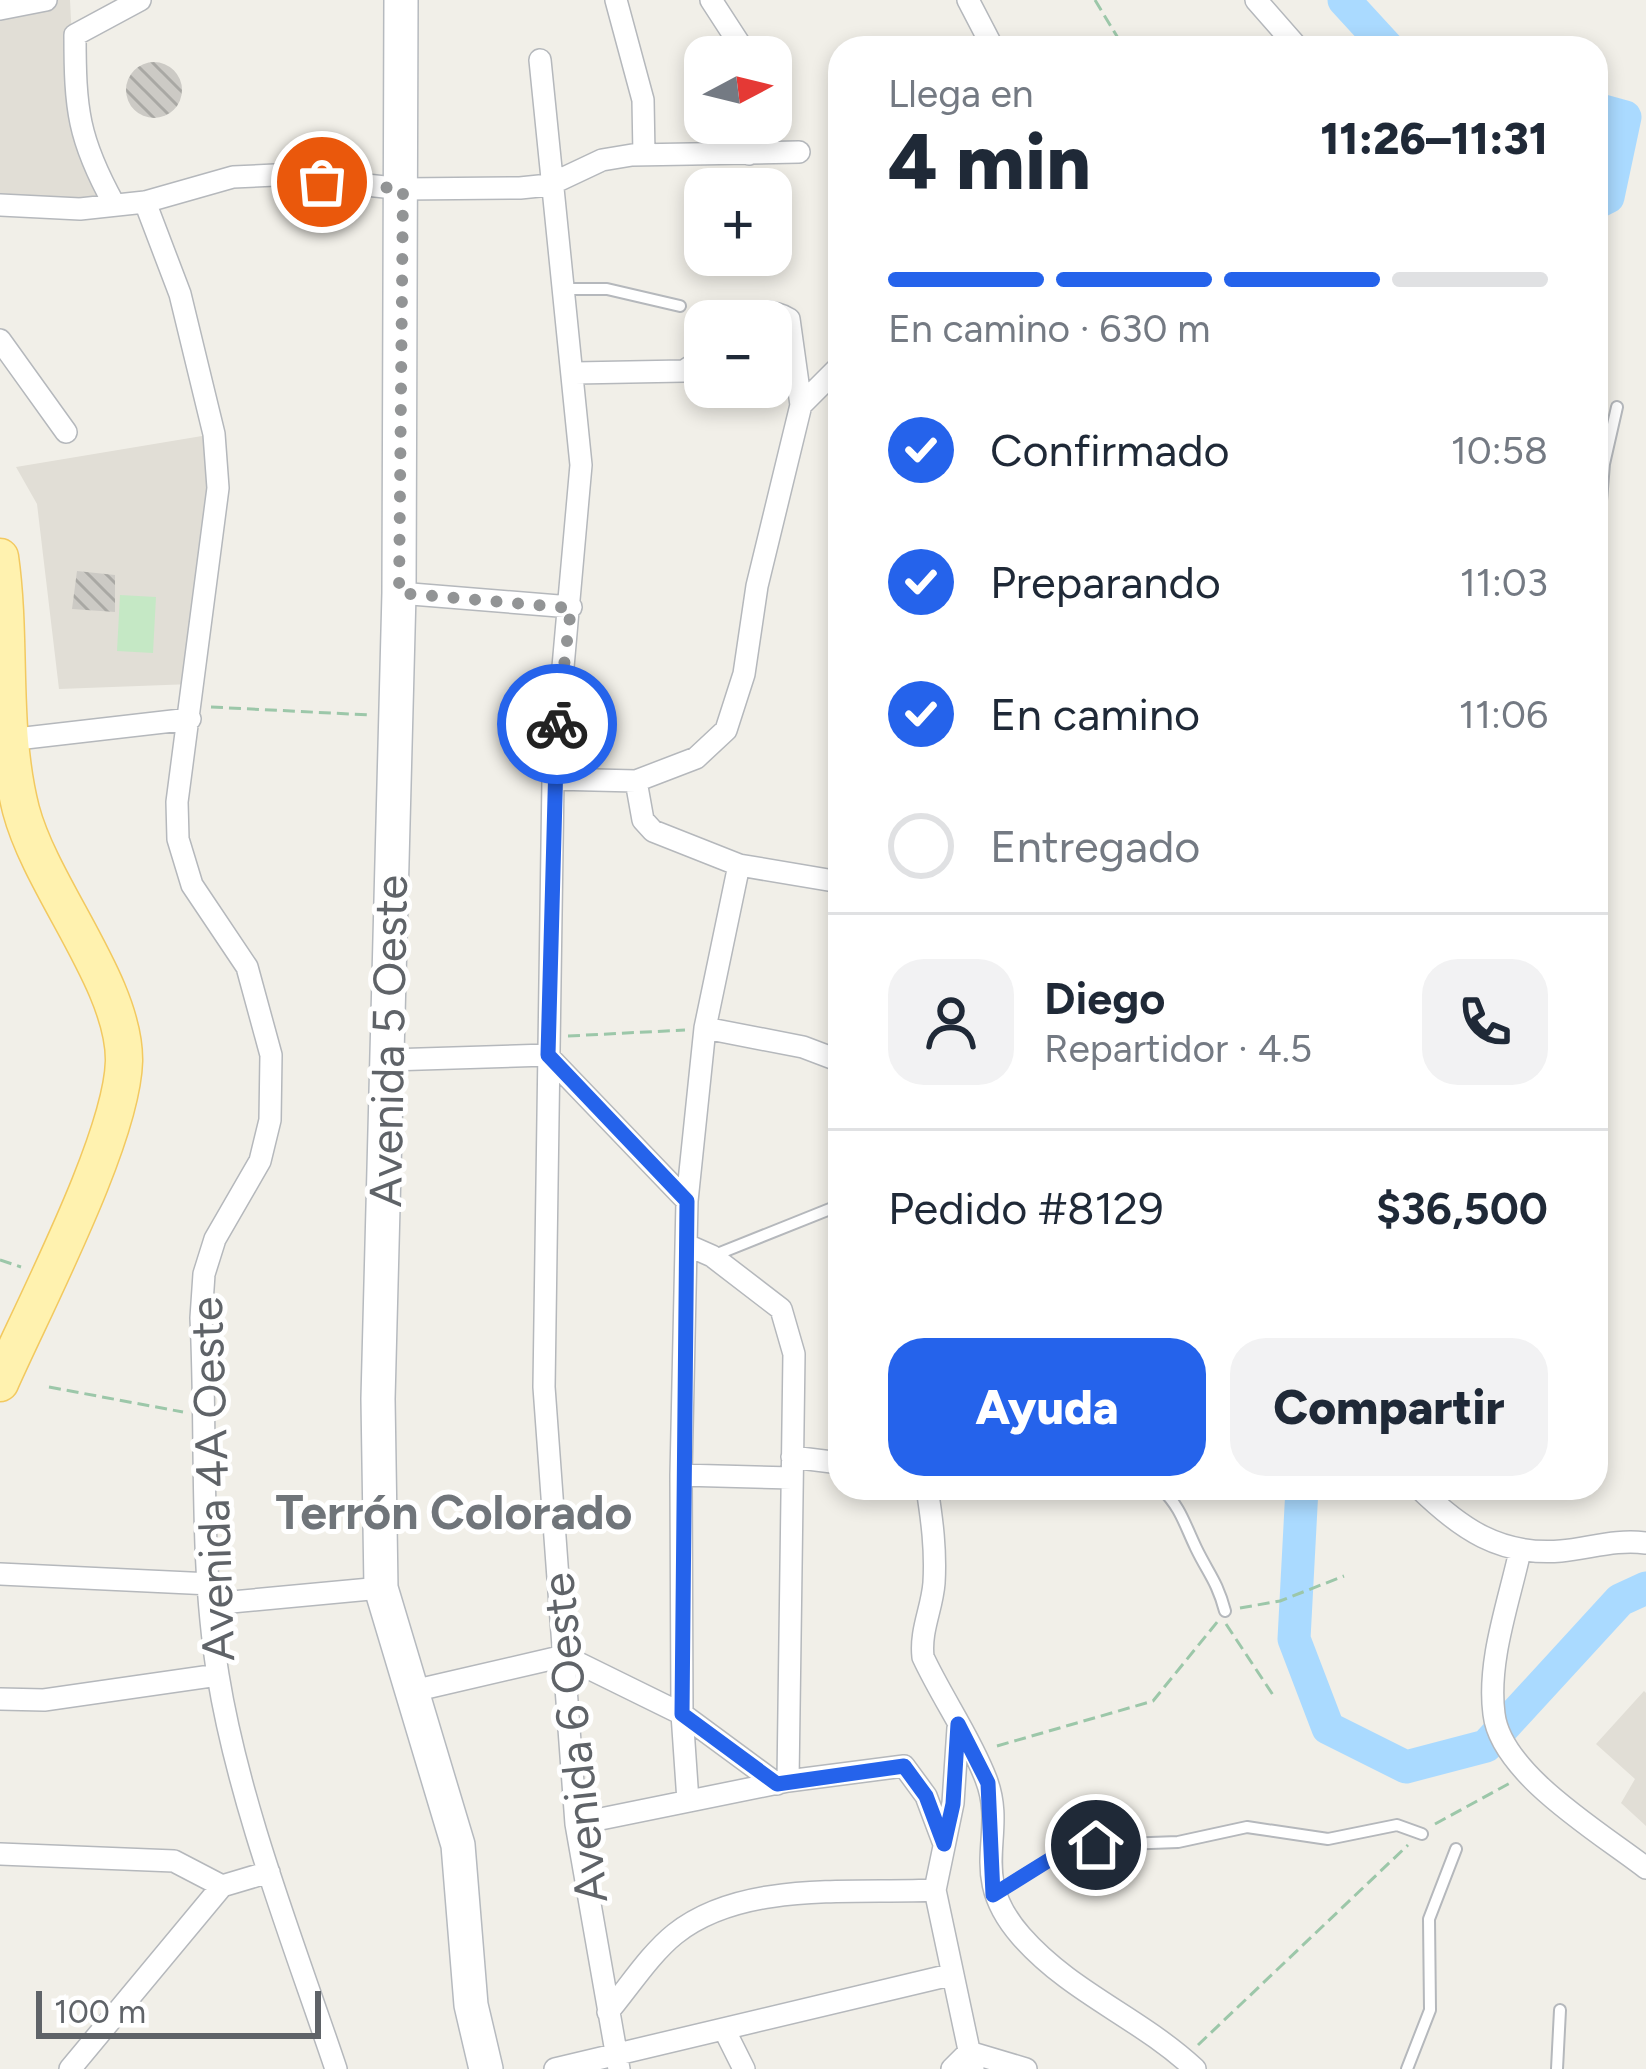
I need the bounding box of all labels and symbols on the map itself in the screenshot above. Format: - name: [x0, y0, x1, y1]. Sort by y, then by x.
- north arrow: [684, 36, 792, 144]
- pin: [271, 131, 373, 233]
- courier: [497, 664, 617, 784]
- street label: Avenida 5 Oeste: [358, 874, 418, 1208]
- street label: Avenida 4A Oeste: [179, 1296, 245, 1662]
- district label: Terrón Colorado: [275, 1483, 633, 1541]
- street label: Avenida 6 Oeste: [530, 1570, 618, 1906]
- pin: [1045, 1794, 1147, 1896]
- scale bar: [36, 1985, 321, 2038]

